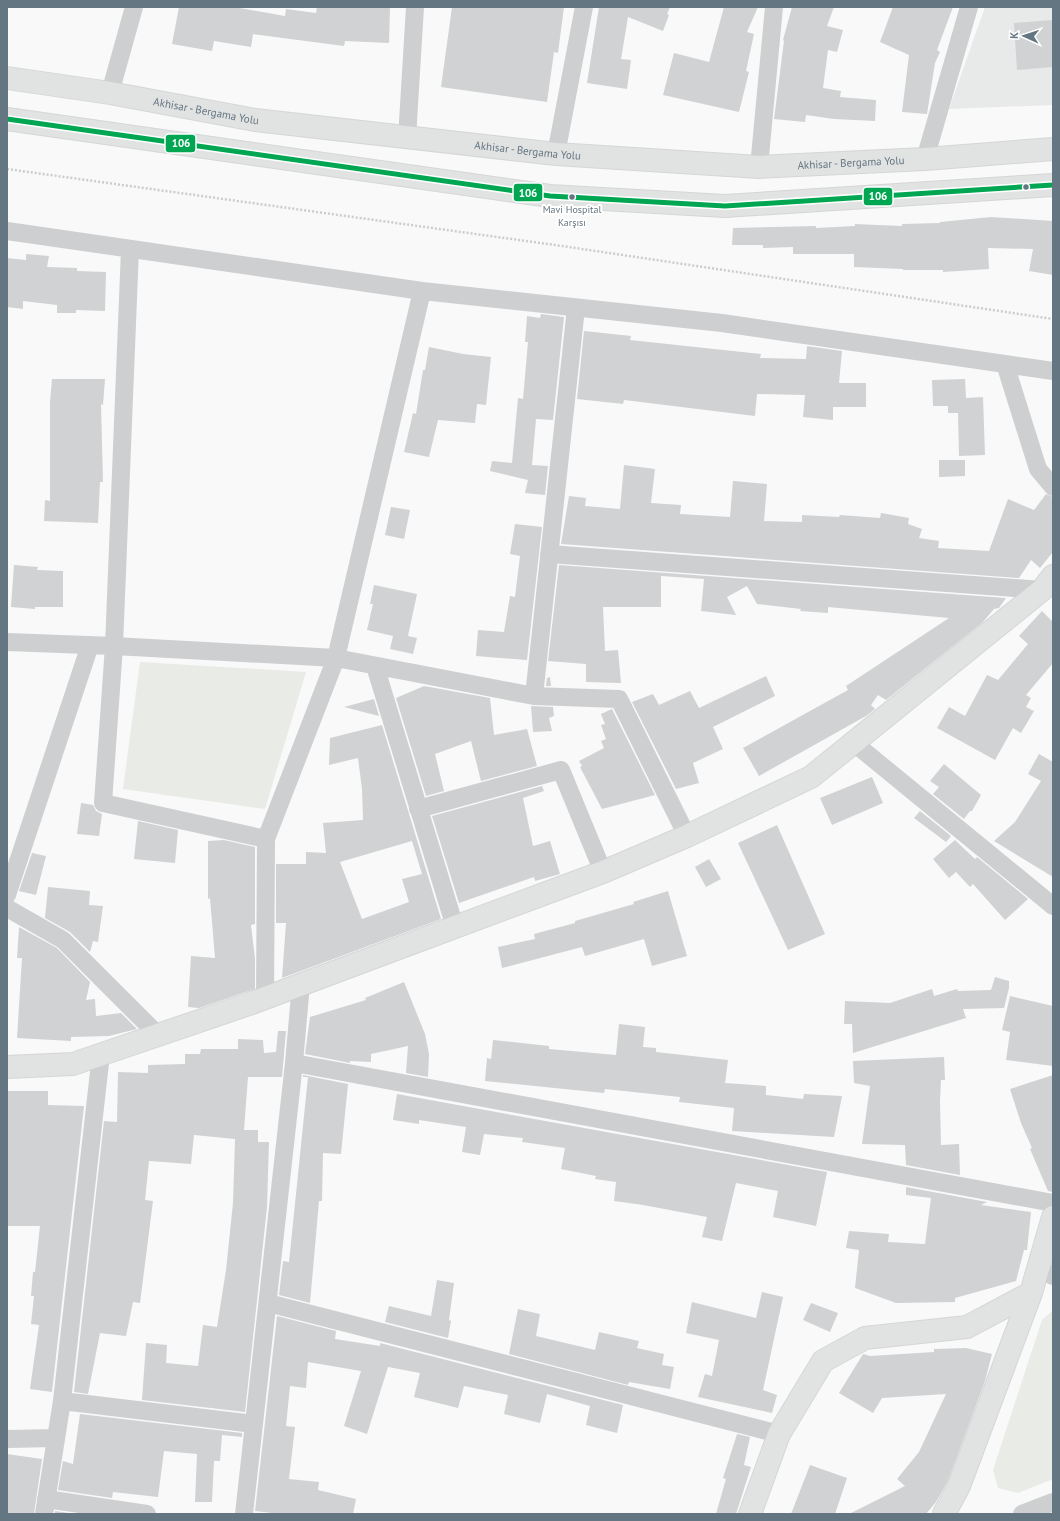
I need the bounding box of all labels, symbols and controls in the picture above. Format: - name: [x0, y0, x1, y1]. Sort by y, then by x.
- north arrow: [1004, 16, 1044, 56]
- text: K: [1007, 32, 1021, 39]
- street label: Akhisar - Bergama Yolu: [152, 94, 260, 127]
- line badge: 106: [165, 134, 196, 153]
- text: 106: [172, 136, 190, 150]
- street label: Akhisar - Bergama Yolu: [474, 138, 582, 163]
- street label: Akhisar - Bergama Yolu: [797, 153, 905, 172]
- unlabelled marker: [1021, 182, 1031, 192]
- line badge: 106: [513, 183, 543, 202]
- text: 106: [519, 186, 537, 200]
- line badge: 106: [863, 187, 893, 206]
- text: 106: [869, 189, 887, 203]
- marker: Mavi Hospital Karşısı: [567, 192, 577, 202]
- place label: Mavi Hospital Karşısı: [543, 203, 601, 229]

